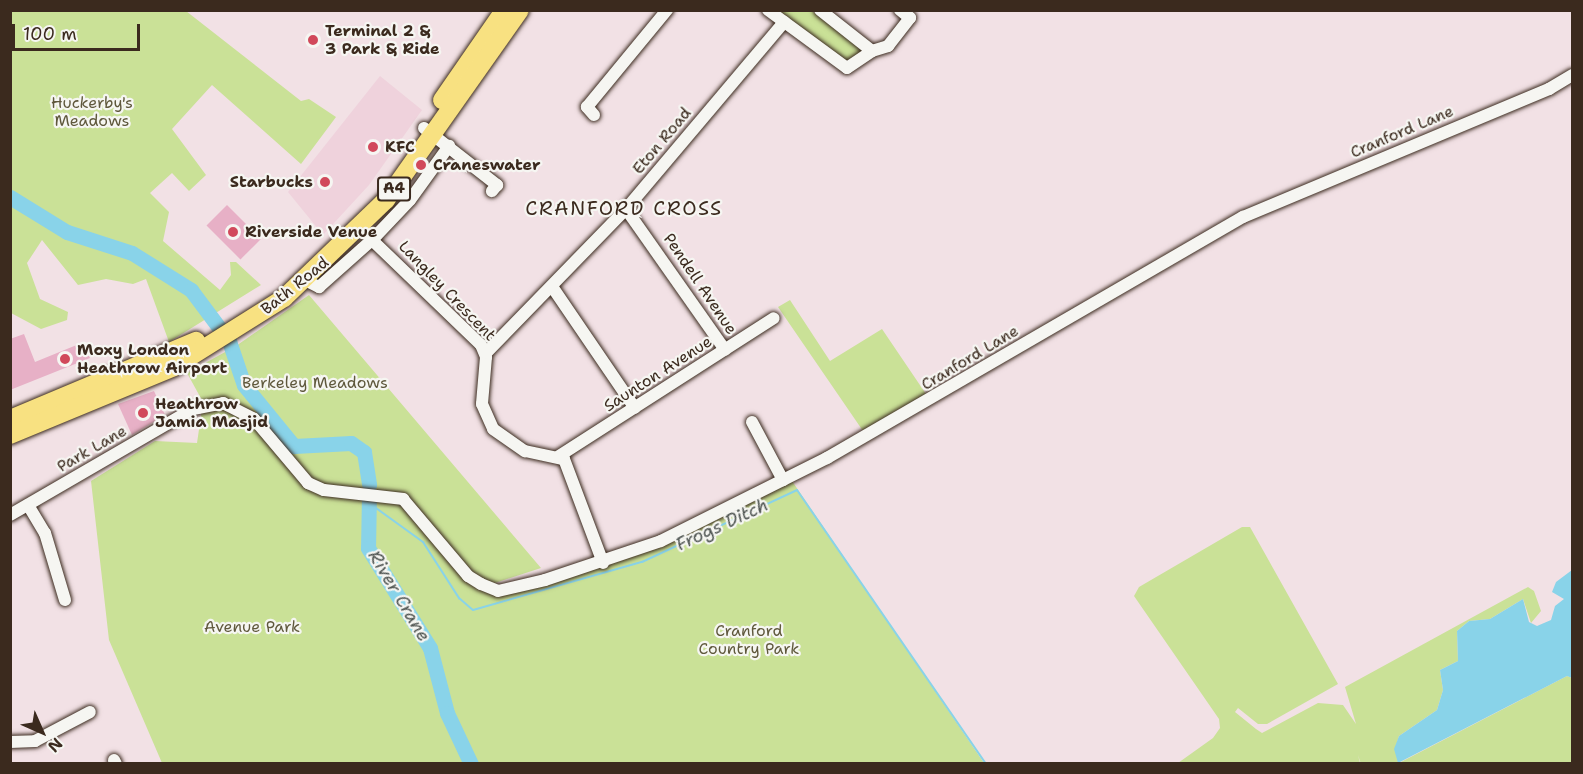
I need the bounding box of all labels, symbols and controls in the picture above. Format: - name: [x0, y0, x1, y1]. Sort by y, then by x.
- scale bar: [15, 12, 142, 50]
- place label: Terminal 2 & 3 Park & Ride: [325, 21, 440, 59]
- text: 100 m: [23, 22, 77, 46]
- marker: Terminal 2 & 3 Park & Ride: [306, 33, 320, 47]
- park label: Huckerby's Meadows: [51, 93, 133, 131]
- street label: Cranford Lane: [1348, 102, 1456, 162]
- street label: Eton Road: [629, 104, 695, 178]
- place label: KFC: [385, 137, 415, 157]
- marker: KFC: [366, 140, 380, 154]
- place label: Craneswater: [433, 155, 541, 175]
- marker: Craneswater: [414, 158, 428, 172]
- place label: Starbucks: [230, 172, 313, 192]
- marker: Starbucks: [318, 175, 332, 189]
- road number: A4: [376, 177, 412, 201]
- district label: CRANFORD CROSS: [525, 196, 723, 220]
- place label: Riverside Venue: [245, 222, 377, 242]
- marker: Riverside Venue: [226, 225, 240, 239]
- street label: Pendell Avenue: [659, 230, 741, 338]
- street label: Langley Crescent: [394, 237, 500, 345]
- street label: Bath Road: [257, 253, 333, 319]
- street label: Cranford Lane: [918, 321, 1022, 395]
- street label: Saunton Avenue: [600, 332, 716, 416]
- place label: Moxy London Heathrow Airport: [77, 340, 227, 378]
- marker: Moxy London Heathrow Airport: [58, 352, 72, 366]
- park label: Berkeley Meadows: [242, 373, 388, 393]
- place label: Heathrow Jamia Masjid: [155, 394, 268, 432]
- marker: Heathrow Jamia Masjid: [136, 406, 150, 420]
- street label: Park Lane: [54, 421, 130, 477]
- water label: Frogs Ditch: [672, 494, 772, 556]
- water label: River Crane: [363, 547, 435, 645]
- park label: Avenue Park: [204, 617, 300, 637]
- park label: Cranford Country Park: [699, 621, 799, 659]
- north arrow: [12, 702, 72, 762]
- text: N: [43, 733, 67, 757]

